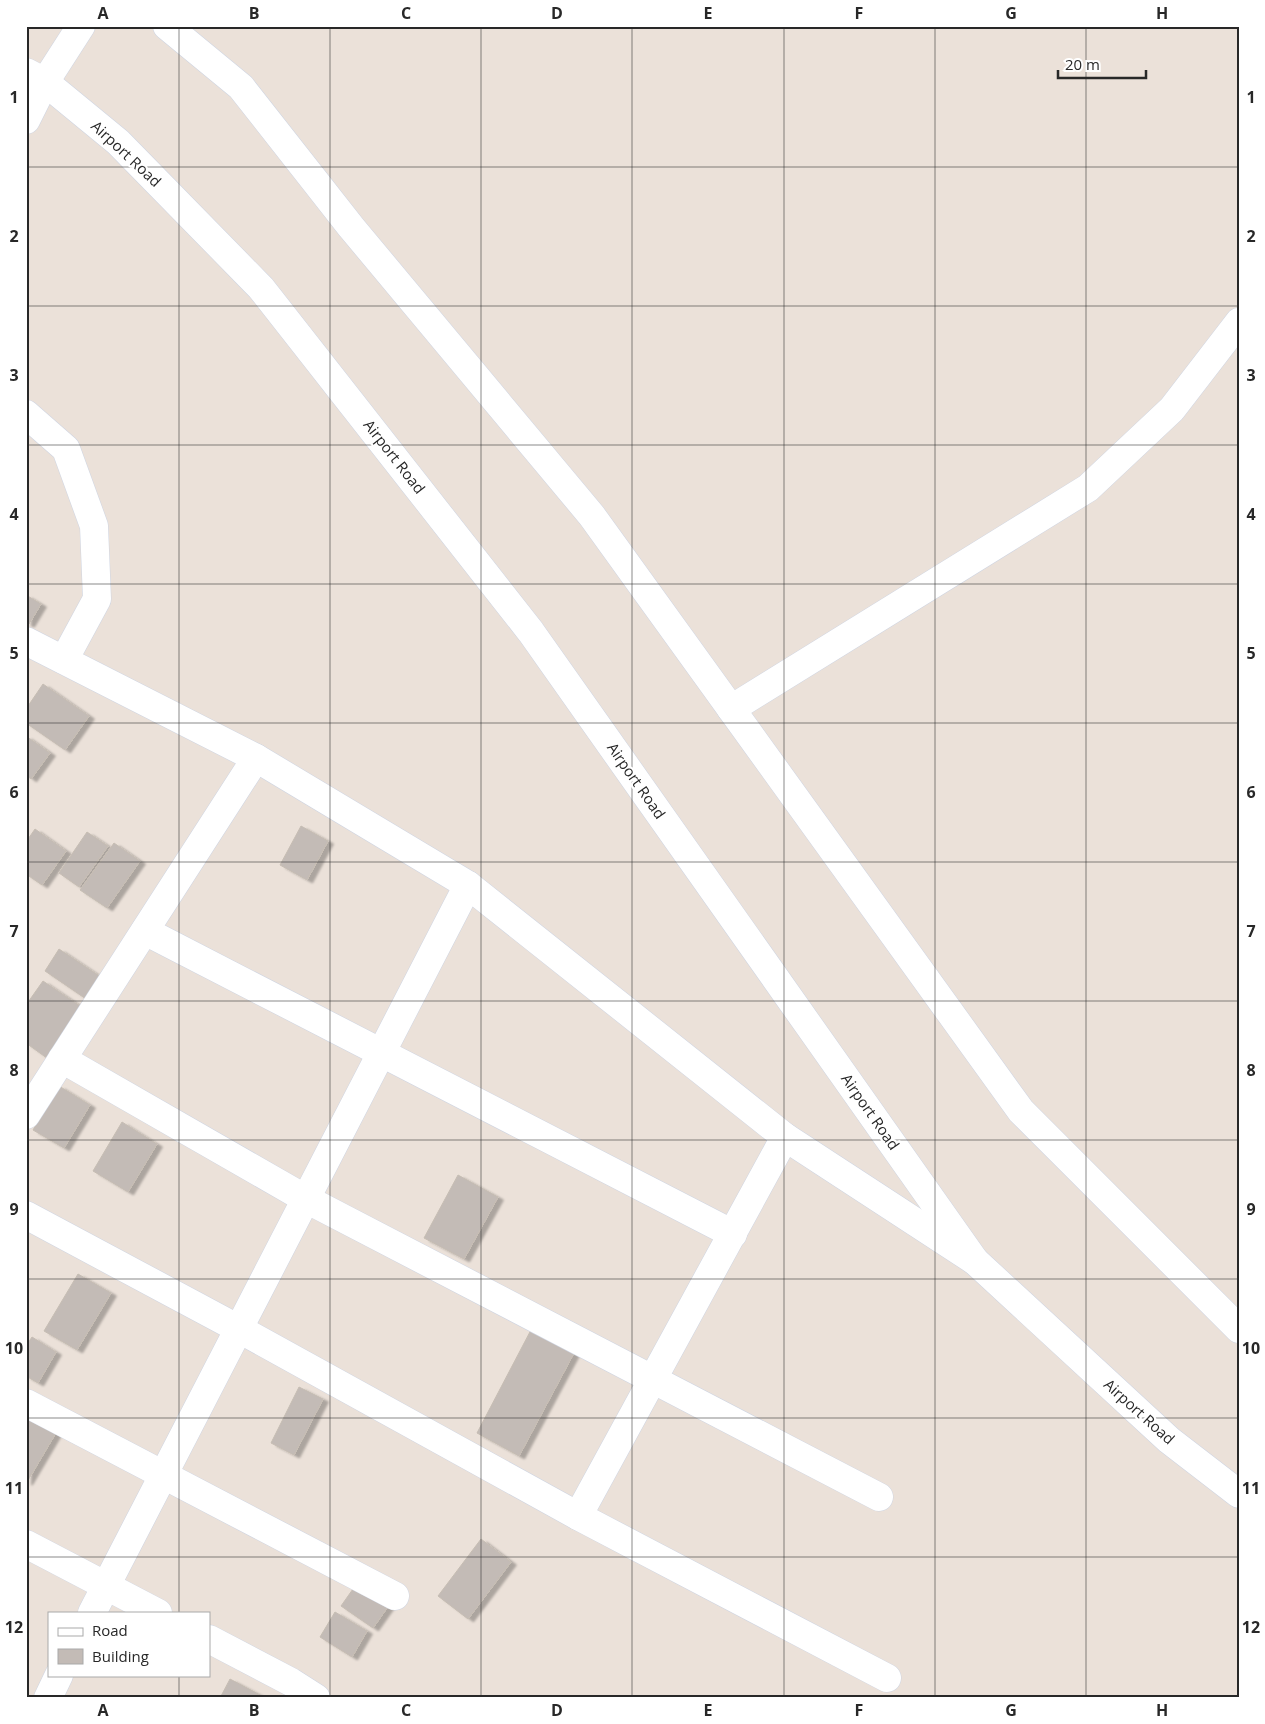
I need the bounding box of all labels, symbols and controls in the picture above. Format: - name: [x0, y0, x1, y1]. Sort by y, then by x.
- text: A: [97, 2, 109, 24]
- text: B: [249, 2, 259, 24]
- text: C: [401, 2, 411, 24]
- text: D: [551, 2, 563, 24]
- text: E: [704, 2, 713, 24]
- text: F: [855, 2, 863, 24]
- text: G: [1005, 2, 1017, 24]
- text: H: [1156, 2, 1168, 24]
- scale bar: [1058, 48, 1145, 80]
- text: 20 m: [1065, 54, 1100, 74]
- text: 1: [9, 86, 19, 108]
- text: 1: [1246, 86, 1256, 108]
- street label: Airport Road: [87, 116, 166, 191]
- text: 2: [9, 225, 19, 247]
- text: 2: [1246, 225, 1256, 247]
- text: 3: [9, 364, 19, 386]
- text: 3: [1246, 364, 1256, 386]
- street label: Airport Road: [360, 415, 430, 498]
- text: 4: [9, 503, 19, 525]
- text: 4: [1246, 503, 1256, 525]
- text: 5: [9, 642, 19, 664]
- text: 5: [1246, 642, 1256, 664]
- street label: Airport Road: [603, 738, 670, 823]
- text: 6: [9, 781, 19, 803]
- text: 6: [1246, 781, 1256, 803]
- text: 7: [9, 920, 19, 942]
- text: 7: [1246, 920, 1256, 942]
- text: 8: [9, 1059, 19, 1081]
- text: 8: [1246, 1059, 1256, 1081]
- street label: Airport Road: [837, 1069, 904, 1154]
- text: 9: [9, 1198, 19, 1220]
- text: 9: [1246, 1198, 1256, 1220]
- text: 10: [5, 1337, 23, 1359]
- text: 10: [1242, 1337, 1260, 1359]
- street label: Airport Road: [1100, 1374, 1179, 1448]
- text: 11: [5, 1477, 23, 1499]
- text: 11: [1242, 1477, 1260, 1499]
- legend: [48, 1612, 210, 1676]
- text: 12: [5, 1616, 23, 1638]
- text: 12: [1242, 1616, 1260, 1638]
- text: Road: [92, 1620, 128, 1640]
- text: Building: [92, 1646, 149, 1666]
- text: A: [97, 1699, 109, 1721]
- text: B: [249, 1699, 259, 1721]
- text: C: [401, 1699, 411, 1721]
- text: D: [551, 1699, 563, 1721]
- text: E: [704, 1699, 713, 1721]
- text: F: [855, 1699, 863, 1721]
- text: G: [1005, 1699, 1017, 1721]
- text: H: [1156, 1699, 1168, 1721]

